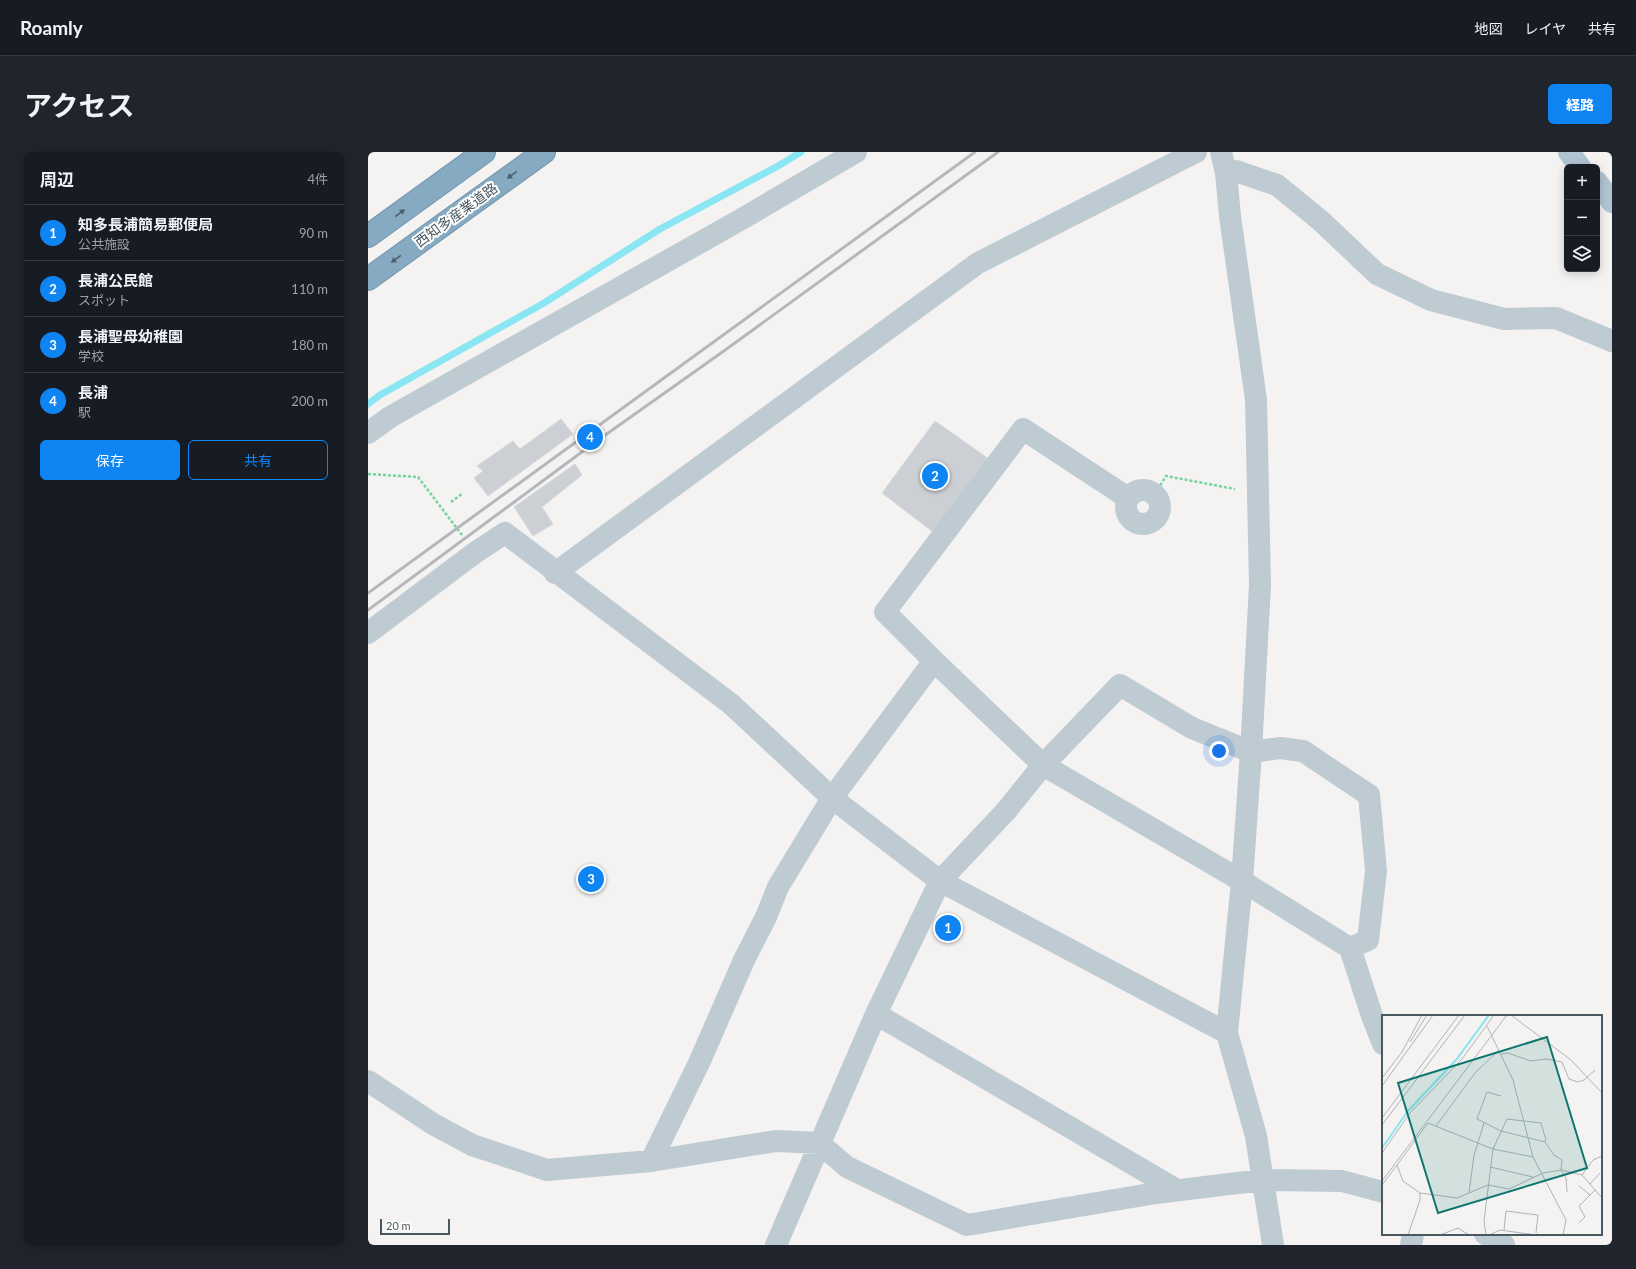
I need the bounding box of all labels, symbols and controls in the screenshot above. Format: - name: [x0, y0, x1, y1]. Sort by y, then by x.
- text: Roamly: [20, 16, 83, 39]
- text: 地図: [1474, 20, 1502, 37]
- text: レイヤ: [1524, 20, 1566, 37]
- text: 共有: [1588, 20, 1616, 37]
- button: 経路: [1548, 84, 1612, 124]
- text: アクセス: [24, 88, 135, 122]
- map controls: [1564, 164, 1600, 272]
- button: +: [1564, 164, 1600, 200]
- text: 周辺: [40, 169, 74, 190]
- text: 4件: [307, 171, 328, 187]
- one-way arrow: [507, 171, 518, 179]
- street label: 西知多産業道路: [411, 179, 500, 250]
- button: −: [1564, 200, 1600, 236]
- one-way arrow: [394, 209, 405, 217]
- text: 知多長浦簡易郵便局: [78, 215, 213, 233]
- text: 1: [49, 225, 57, 241]
- text: 90 m: [299, 225, 328, 241]
- text: 公共施設: [78, 236, 130, 252]
- button: layers: [1564, 236, 1600, 272]
- one-way arrow: [390, 255, 401, 263]
- text: 長浦公民館: [78, 271, 153, 289]
- text: 2: [49, 281, 57, 297]
- text: 110 m: [291, 281, 328, 297]
- text: スポット: [78, 292, 130, 308]
- text: 長浦聖母幼稚園: [78, 327, 183, 345]
- text: 3: [49, 337, 57, 353]
- text: 180 m: [291, 337, 328, 353]
- text: 学校: [78, 348, 104, 364]
- text: 長浦: [78, 383, 108, 401]
- text: 4: [49, 393, 57, 409]
- text: 200 m: [291, 393, 328, 409]
- text: 駅: [78, 404, 91, 420]
- pin: 4: [577, 422, 603, 452]
- button: 保存: [40, 440, 180, 480]
- button: 共有: [188, 440, 328, 480]
- pin: 2: [922, 461, 948, 491]
- your location: [1209, 741, 1229, 761]
- pin: 3: [578, 864, 604, 894]
- pin: 1: [935, 913, 961, 943]
- inset map: [1382, 1015, 1602, 1235]
- scale bar: [380, 1217, 450, 1236]
- text: 20 m: [386, 1219, 411, 1232]

